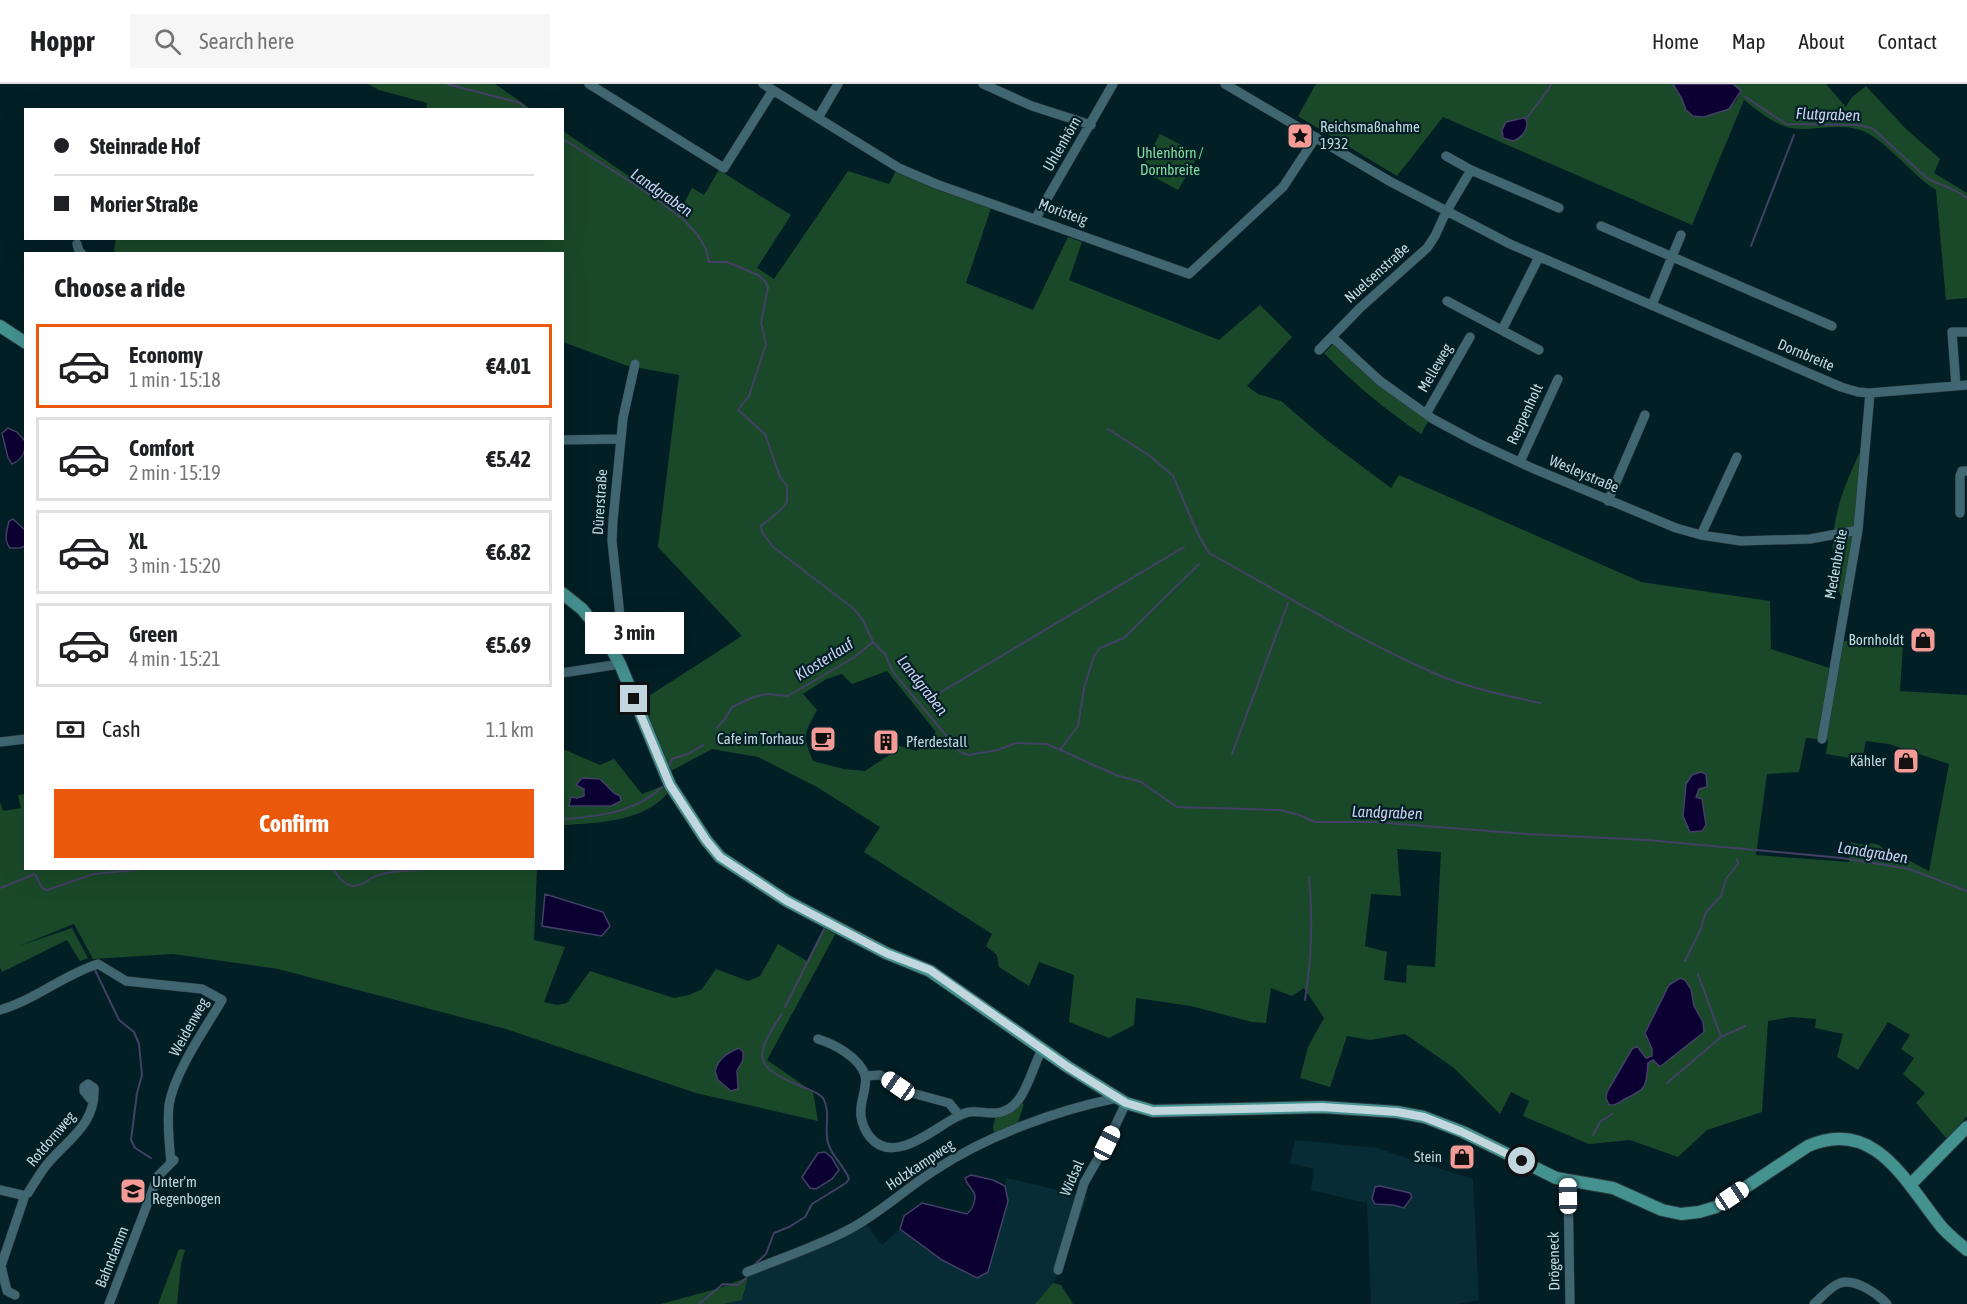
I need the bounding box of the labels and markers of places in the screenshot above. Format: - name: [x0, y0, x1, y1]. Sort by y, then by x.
- place label: Reichsmaßnahme 1932: [1320, 118, 1420, 152]
- place icon: Reichsmaßnahme 1932: [1285, 121, 1315, 151]
- shop icon: Bornholdt: [1908, 625, 1938, 655]
- place label: Bornholdt: [1849, 631, 1904, 648]
- cafe icon: Cafe im Torhaus: [808, 724, 838, 754]
- building icon: Pferdestall: [871, 727, 901, 757]
- place label: Cafe im Torhaus: [717, 730, 804, 747]
- place label: Pferdestall: [906, 733, 967, 750]
- shop icon: Kähler: [1891, 746, 1921, 776]
- place label: Kähler: [1850, 752, 1887, 769]
- shop icon: Stein: [1447, 1142, 1477, 1172]
- place label: Stein: [1414, 1148, 1442, 1165]
- place label: Unter'm Regenbogen: [152, 1173, 221, 1207]
- school or university icon: Unter'm Regenbogen: [118, 1176, 148, 1206]

